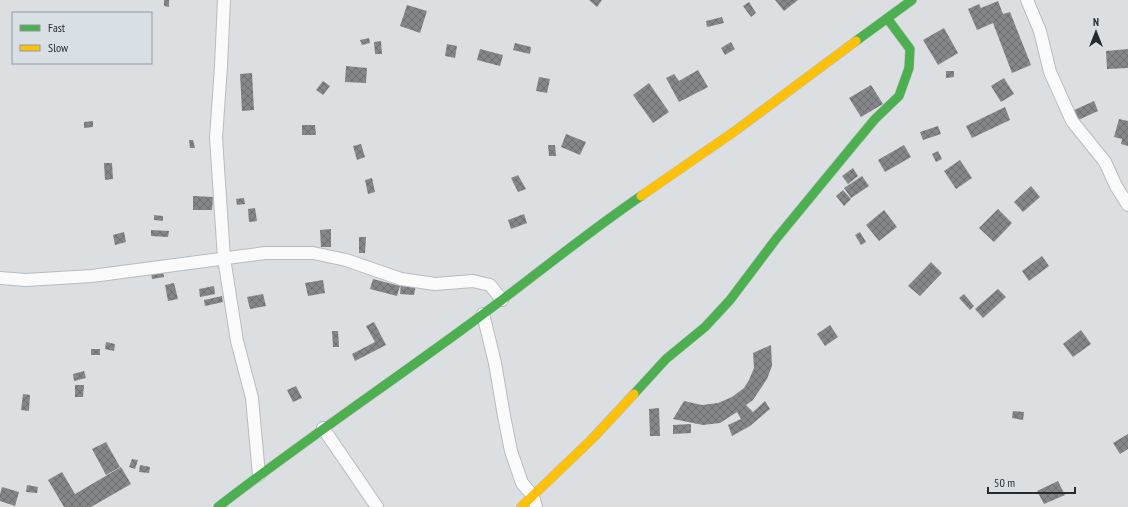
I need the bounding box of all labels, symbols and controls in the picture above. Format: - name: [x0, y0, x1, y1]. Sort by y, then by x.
- legend: [12, 12, 152, 64]
- north arrow: [1076, 12, 1116, 52]
- text: N: [1093, 15, 1099, 29]
- text: Fast: [48, 20, 66, 35]
- text: Slow: [48, 40, 69, 55]
- scale bar: [988, 469, 1075, 495]
- text: 50 m: [994, 475, 1015, 490]

